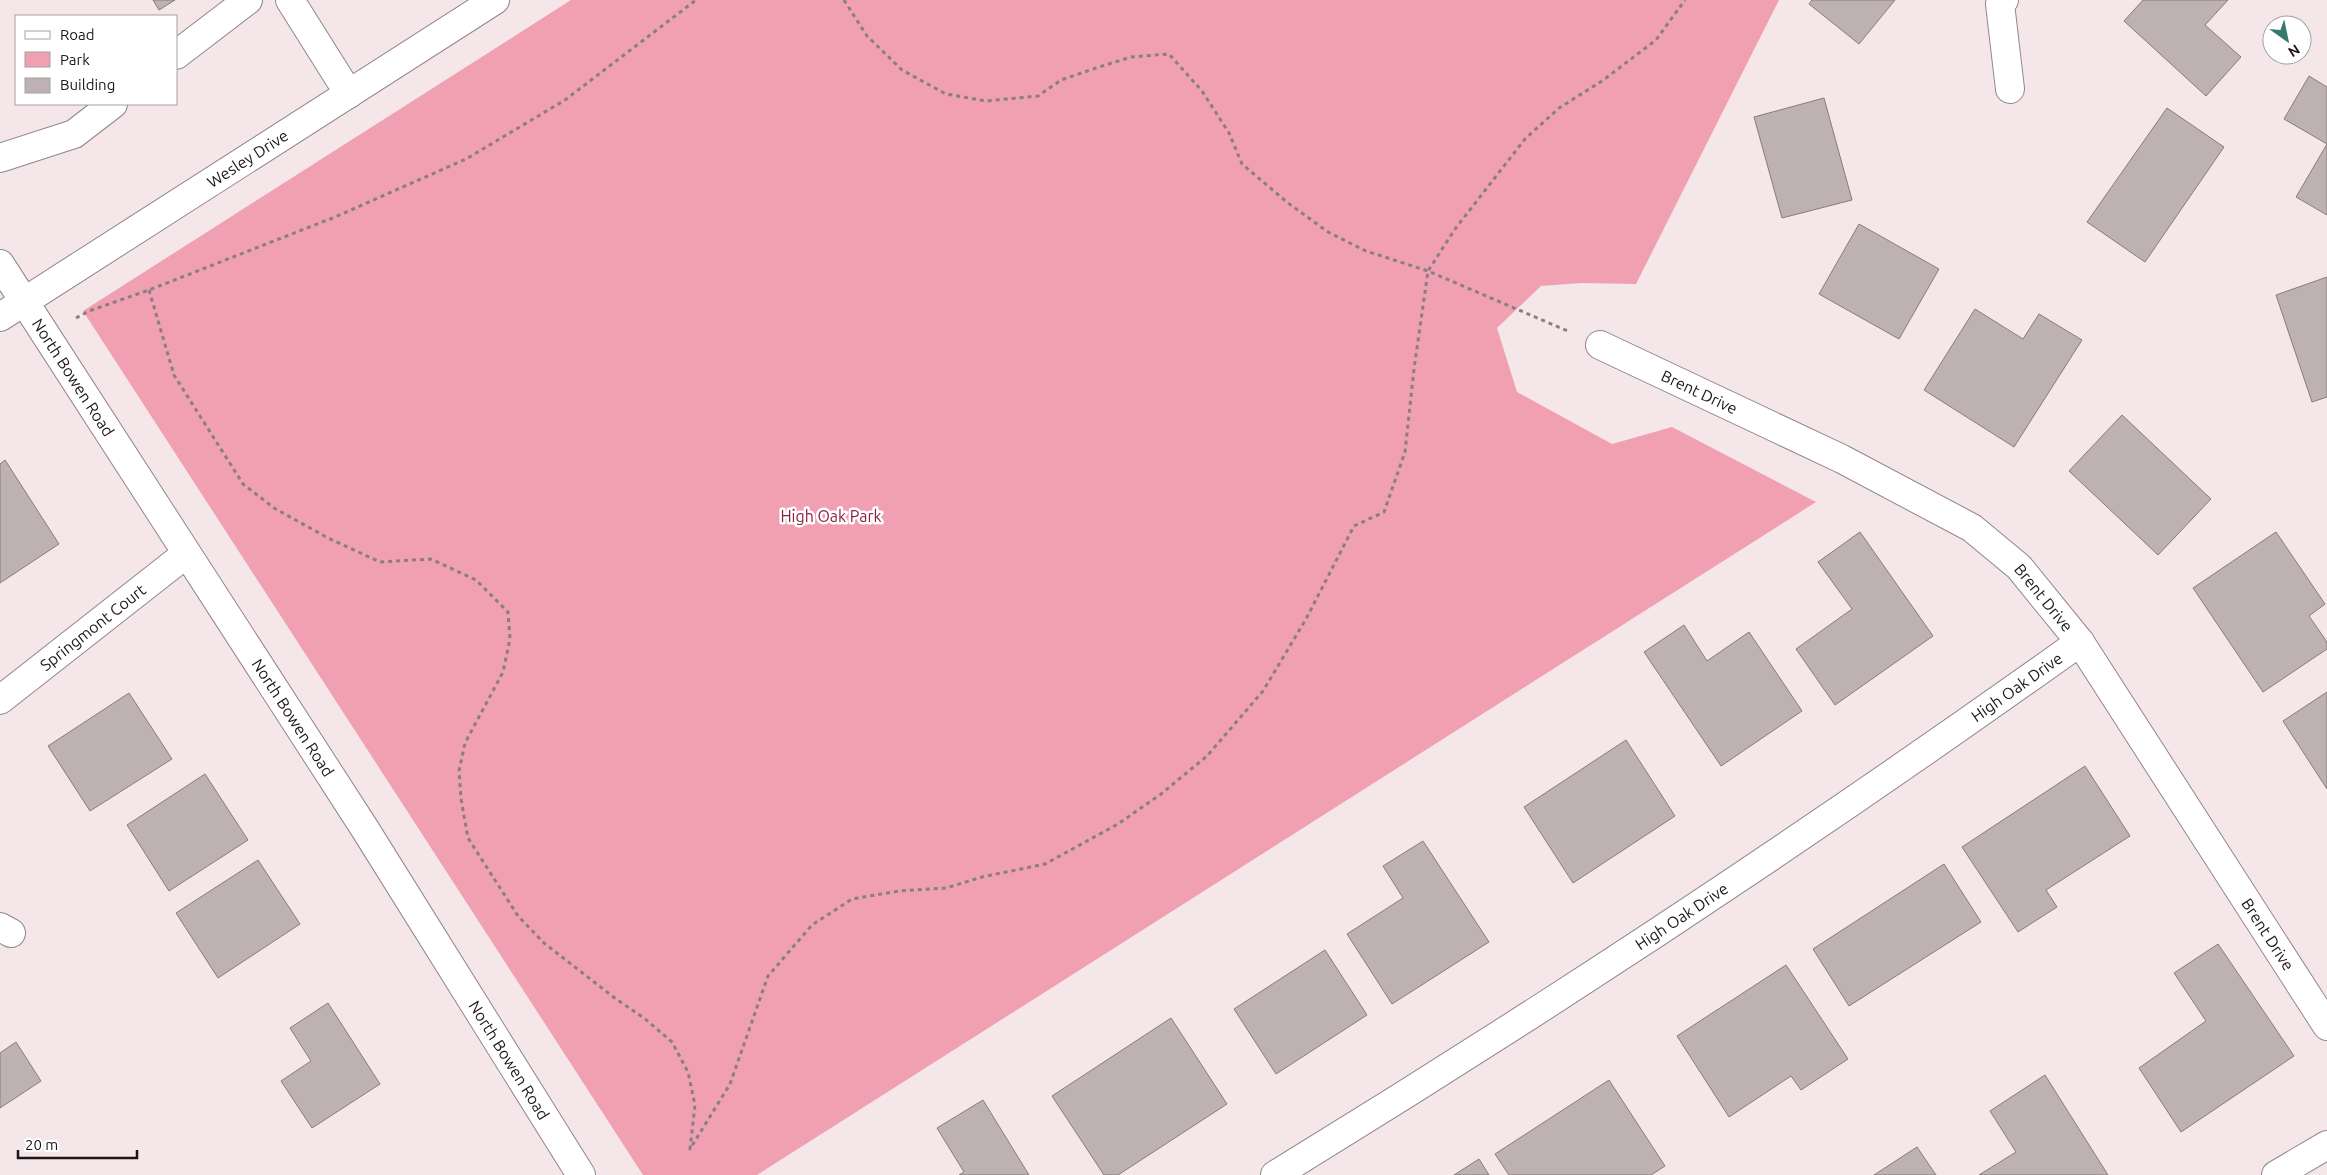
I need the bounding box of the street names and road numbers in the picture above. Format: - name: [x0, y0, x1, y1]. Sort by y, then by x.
- street label: Wesley Drive: [204, 126, 291, 191]
- street label: North Bowen Road: [29, 315, 118, 440]
- street label: Brent Drive: [1659, 366, 1740, 418]
- street label: Brent Drive: [2011, 560, 2077, 635]
- street label: Springmont Court: [37, 580, 150, 674]
- street label: High Oak Drive: [1968, 649, 2066, 725]
- street label: North Bowen Road: [248, 655, 338, 780]
- street label: High Oak Drive: [1632, 879, 1731, 953]
- street label: Brent Drive: [2238, 895, 2298, 974]
- street label: North Bowen Road: [465, 997, 553, 1123]

